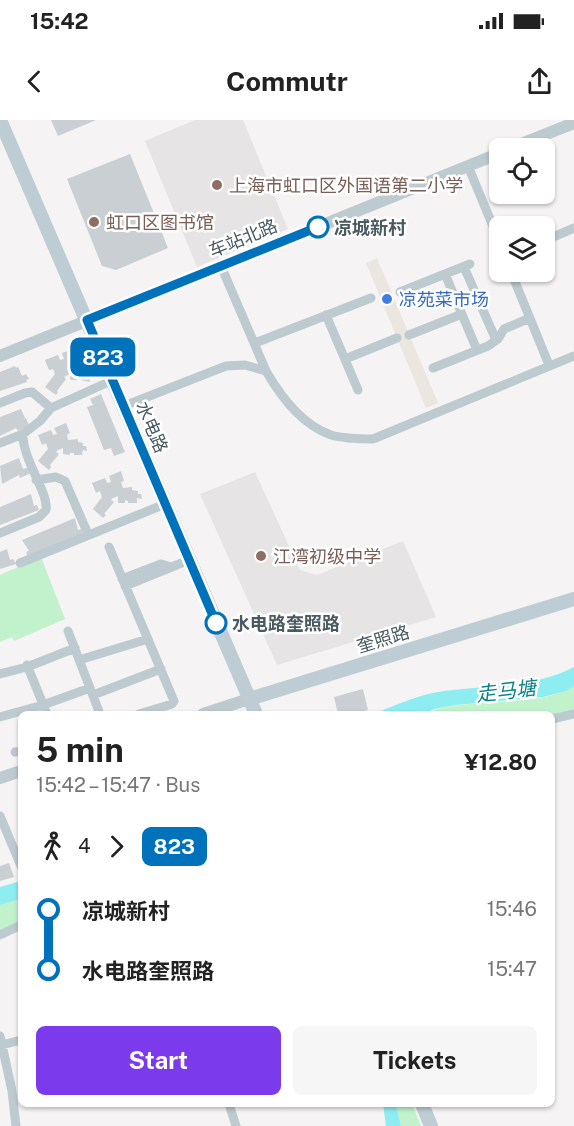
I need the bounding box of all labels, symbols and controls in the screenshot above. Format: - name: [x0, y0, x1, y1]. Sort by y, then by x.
- text: 15:42: [30, 8, 89, 34]
- icon: back: [18, 65, 51, 98]
- text: Commutr: [226, 65, 348, 97]
- icon: share: [523, 65, 556, 98]
- map controls: [489, 138, 555, 282]
- button: locate: [489, 138, 555, 204]
- place label: 上海市虹口区外国语第二小学: [229, 175, 463, 196]
- marker: 上海市虹口区外国语第二小学: [210, 178, 224, 192]
- place label: 虹口区图书馆: [106, 212, 214, 233]
- marker: 虹口区图书馆: [87, 215, 101, 229]
- street label: 车站北路: [206, 215, 280, 261]
- marker: 凉城新村: [307, 216, 329, 238]
- button: layers: [489, 216, 555, 282]
- place label: 凉城新村: [334, 217, 406, 238]
- place label: 凉苑菜市场: [399, 289, 489, 310]
- marker: 凉苑菜市场: [380, 292, 394, 306]
- line badge: 823: [68, 338, 138, 376]
- text: 823: [82, 345, 124, 370]
- street label: 水电路: [132, 398, 172, 456]
- place label: 江湾初级中学: [273, 546, 381, 567]
- marker: 江湾初级中学: [254, 549, 268, 563]
- marker: 水电路奎照路: [205, 612, 227, 634]
- place label: 水电路奎照路: [232, 613, 340, 634]
- street label: 奎照路: [354, 621, 412, 657]
- water label: 走马塘: [475, 675, 540, 707]
- text: 5 min: [36, 731, 124, 769]
- text: ¥12.80: [464, 749, 537, 775]
- text: 15:42 – 15:47 · Bus: [36, 773, 200, 797]
- icon: walk: [36, 830, 69, 863]
- icon: forward: [100, 830, 133, 863]
- text: 4: [78, 834, 91, 858]
- text: 823: [154, 834, 195, 859]
- text: 15:46: [487, 897, 537, 921]
- text: 凉城新村: [82, 898, 170, 924]
- text: 15:47: [487, 957, 537, 981]
- text: 水电路奎照路: [82, 958, 214, 984]
- button: Start: [36, 1026, 281, 1095]
- button: Tickets: [293, 1026, 537, 1095]

